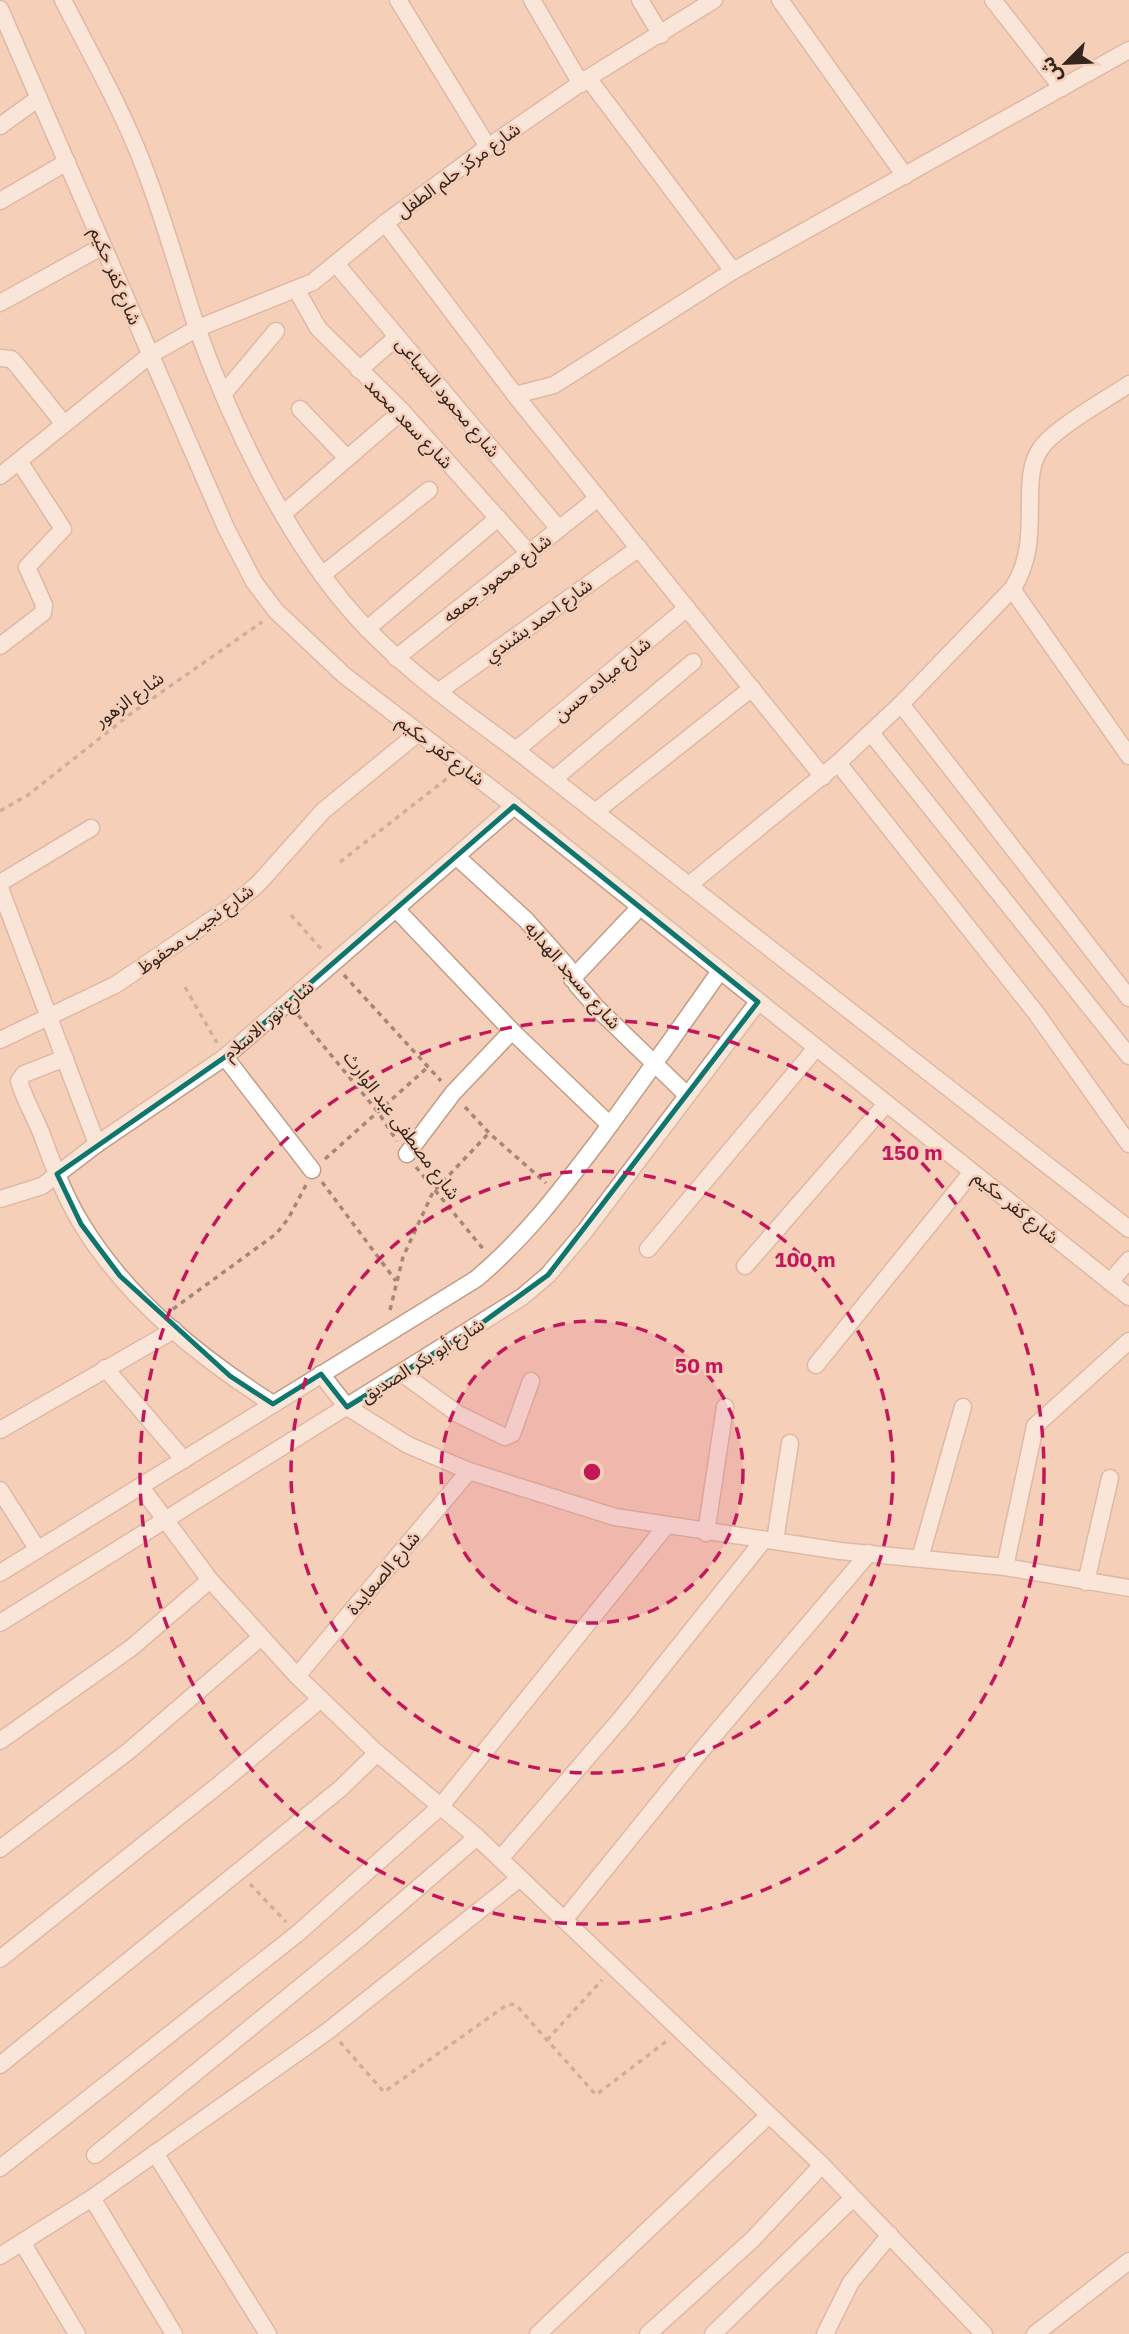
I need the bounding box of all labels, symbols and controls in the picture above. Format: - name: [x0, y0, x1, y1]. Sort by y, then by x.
- north arrow: [1031, 28, 1101, 98]
- text: ش: [1034, 53, 1067, 87]
- street label: شارع مركز حلم الطفل: [391, 117, 526, 225]
- street label: شارع كفر حكيم: [82, 224, 147, 329]
- street label: شارع محمود السباعى: [389, 332, 505, 464]
- street label: شارع سعد محمد: [358, 373, 458, 475]
- street label: شارع محمود جمعه: [438, 529, 558, 630]
- street label: شارع احمد بشندي: [479, 573, 598, 669]
- street label: شارع مياده حسن: [549, 632, 657, 729]
- street label: شارع الزهور: [89, 666, 170, 735]
- street label: شارع كفر حكيم: [391, 710, 489, 793]
- street label: شارع نجيب محفوظ: [132, 879, 260, 982]
- street label: شارع مسجد الهدايه: [518, 916, 626, 1036]
- street label: شارع نور الاسلام: [218, 975, 320, 1067]
- street label: شارع مصطفى عبد الوارث: [336, 1046, 465, 1206]
- text: 150 m: [881, 1138, 943, 1166]
- street label: شارع كفر حكيم: [967, 1165, 1063, 1251]
- text: 100 m: [774, 1245, 836, 1273]
- street label: شارع أبو بكر الصديق: [356, 1313, 490, 1410]
- text: 50 m: [675, 1351, 723, 1379]
- centre of rings: [580, 1460, 604, 1484]
- street label: شارع الصعايدة: [341, 1526, 427, 1621]

